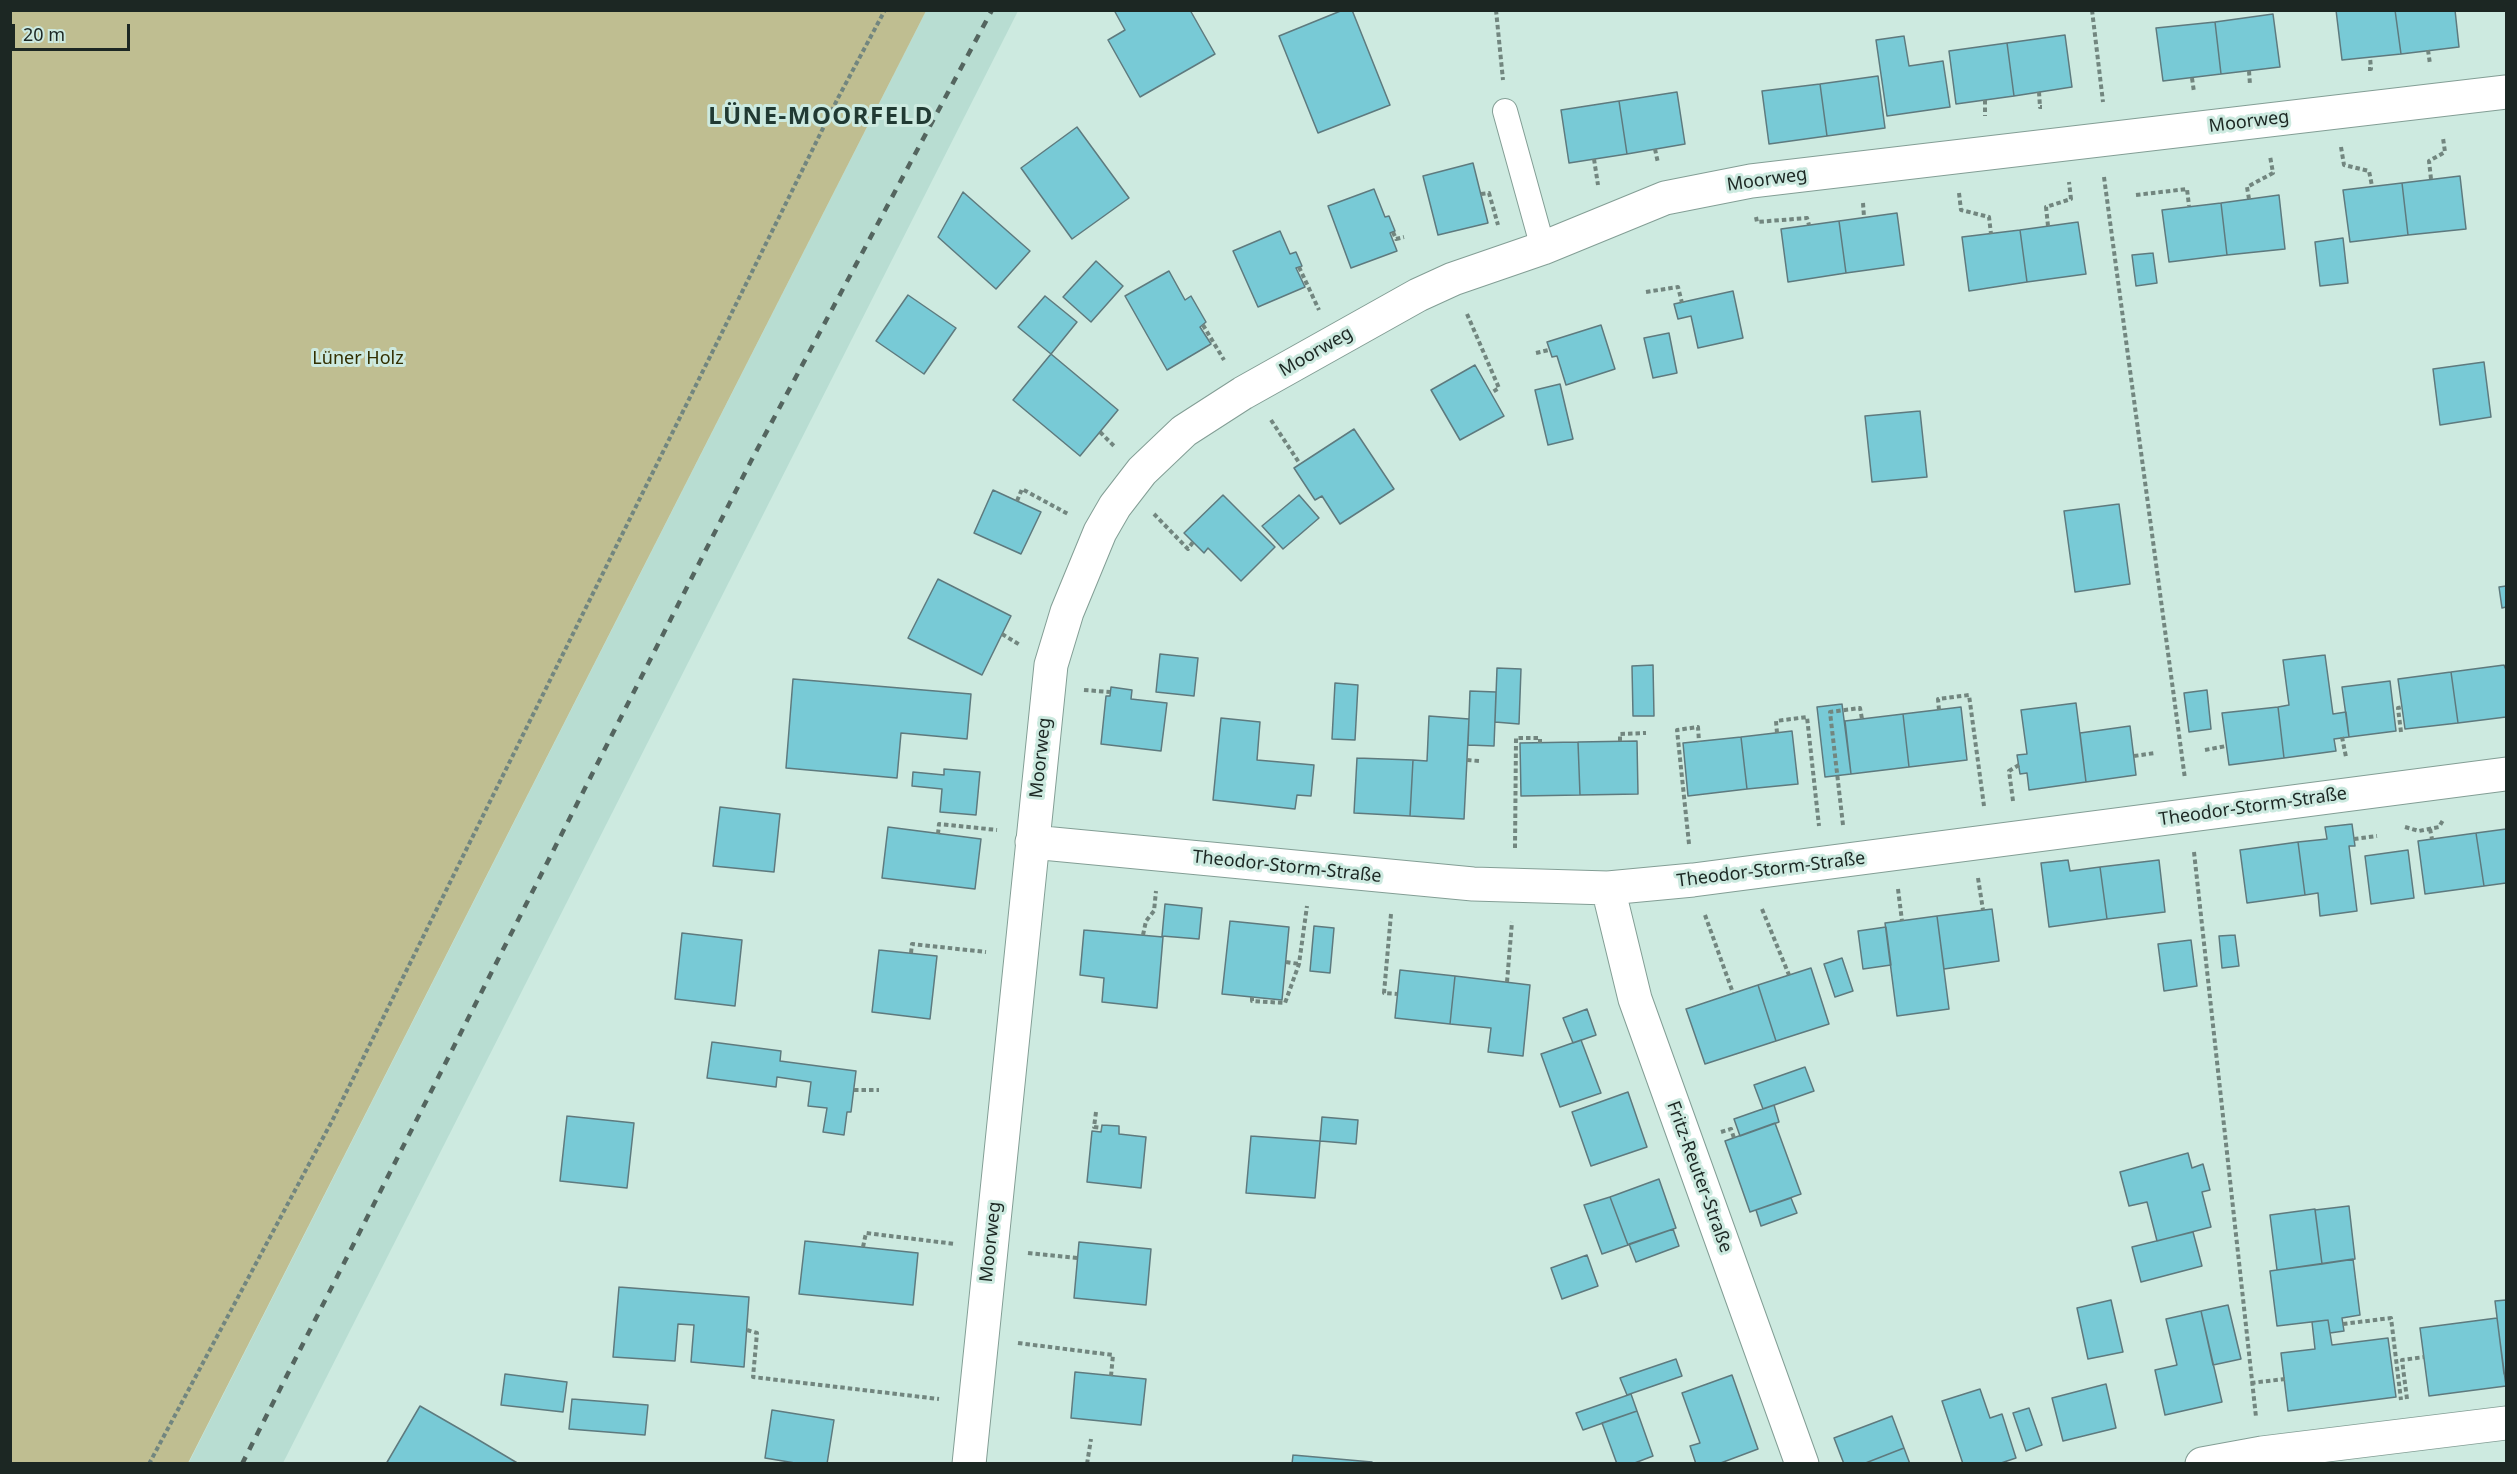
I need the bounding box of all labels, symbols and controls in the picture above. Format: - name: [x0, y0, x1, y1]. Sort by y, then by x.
- scale bar: [15, 12, 134, 50]
- text: 20 m: [23, 22, 65, 46]
- district label: LÜNE-MOORFELD: [708, 103, 934, 131]
- street label: Moorweg: [2208, 106, 2290, 138]
- street label: Moorweg: [1725, 164, 1809, 196]
- street label: Moorweg: [1276, 322, 1356, 382]
- park label: Lüner Holz: [312, 348, 404, 370]
- street label: Moorweg: [1026, 717, 1056, 799]
- street label: Theodor-Storm-Straße: [2158, 783, 2348, 831]
- street label: Theodor-Storm-Straße: [1192, 846, 1382, 888]
- street label: Theodor-Storm-Straße: [1676, 848, 1866, 892]
- street label: Fritz-Reuter-Straße: [1662, 1098, 1736, 1256]
- street label: Moorweg: [976, 1201, 1006, 1283]

